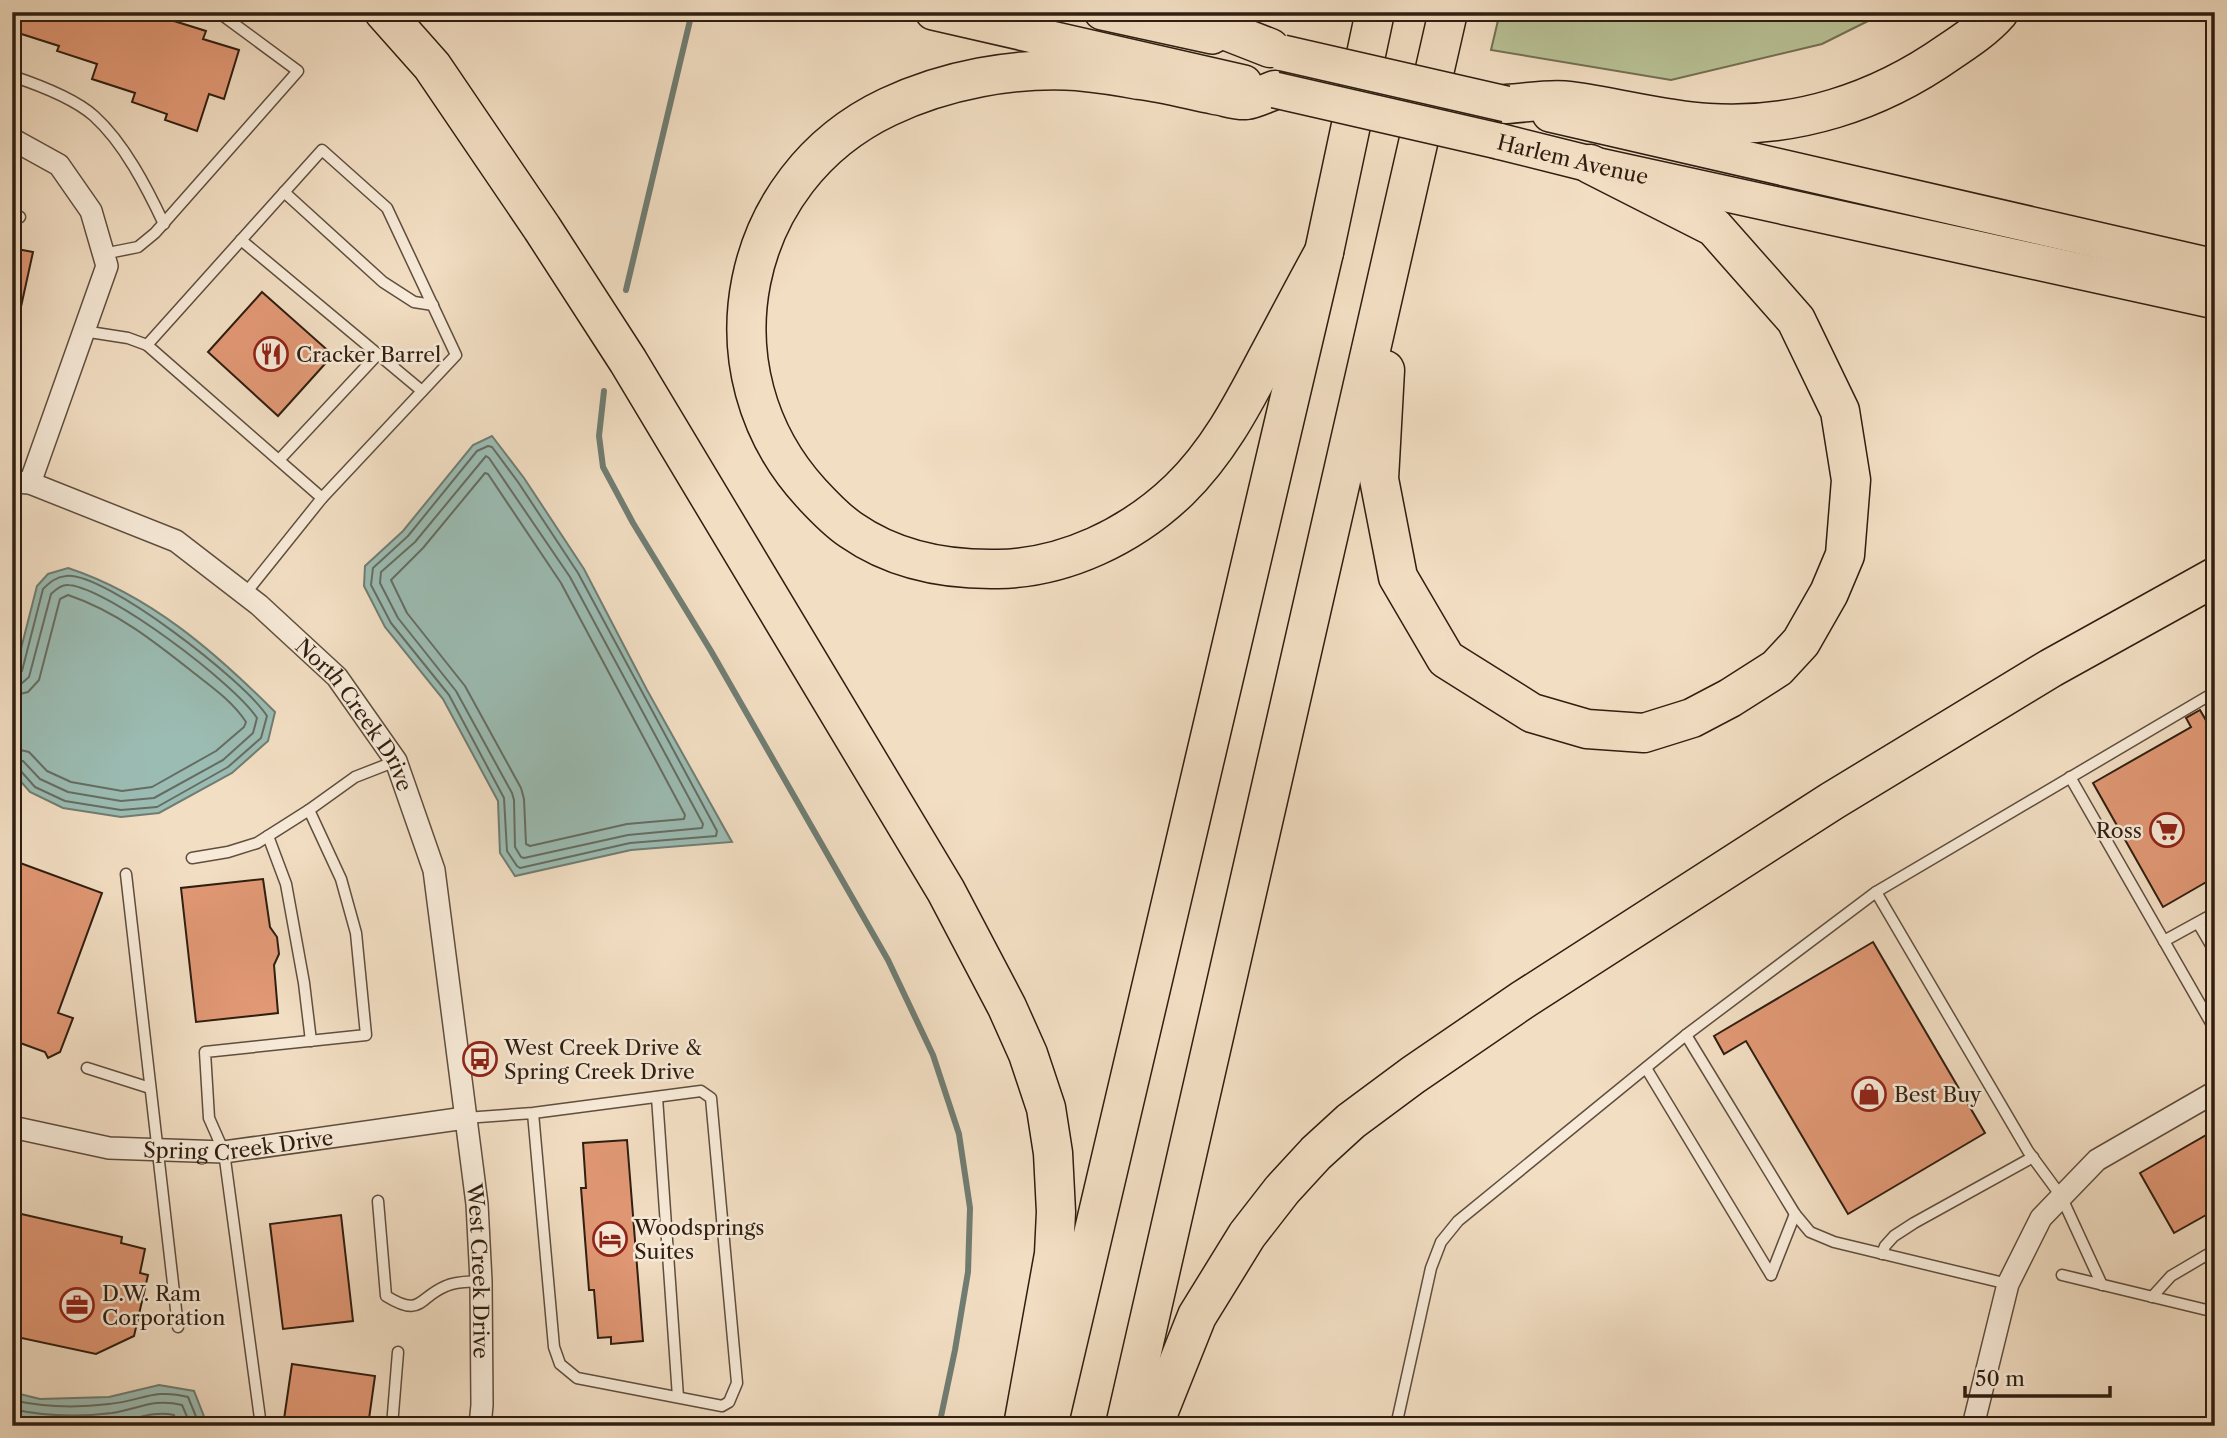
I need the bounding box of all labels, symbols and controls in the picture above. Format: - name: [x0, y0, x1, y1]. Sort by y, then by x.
- street label: Harlem Avenue: [1495, 129, 1651, 189]
- restaurant icon: Cracker Barrel: [252, 335, 290, 373]
- place label: Cracker Barrel: [296, 342, 441, 367]
- street label: North Creek Drive: [291, 633, 418, 794]
- supermarket icon: Ross: [2148, 811, 2186, 849]
- place label: Ross: [2096, 818, 2142, 843]
- place label: West Creek Drive & Spring Creek Drive: [503, 1035, 702, 1084]
- bus stop icon: West Creek Drive & Spring Creek Drive: [461, 1040, 499, 1078]
- shop icon: Best Buy: [1850, 1075, 1888, 1113]
- place label: Best Buy: [1894, 1082, 1982, 1107]
- street label: Spring Creek Drive: [143, 1124, 335, 1165]
- street label: West Creek Drive: [462, 1181, 494, 1359]
- place label: Woodsprings Suites: [633, 1215, 764, 1264]
- hotel icon: Woodsprings Suites: [591, 1220, 629, 1258]
- place label: D.W. Ram Corporation: [102, 1281, 225, 1330]
- office icon: D.W. Ram Corporation: [58, 1286, 96, 1324]
- scale bar: [1965, 1354, 2110, 1398]
- text: 50 m: [1975, 1366, 2025, 1391]

